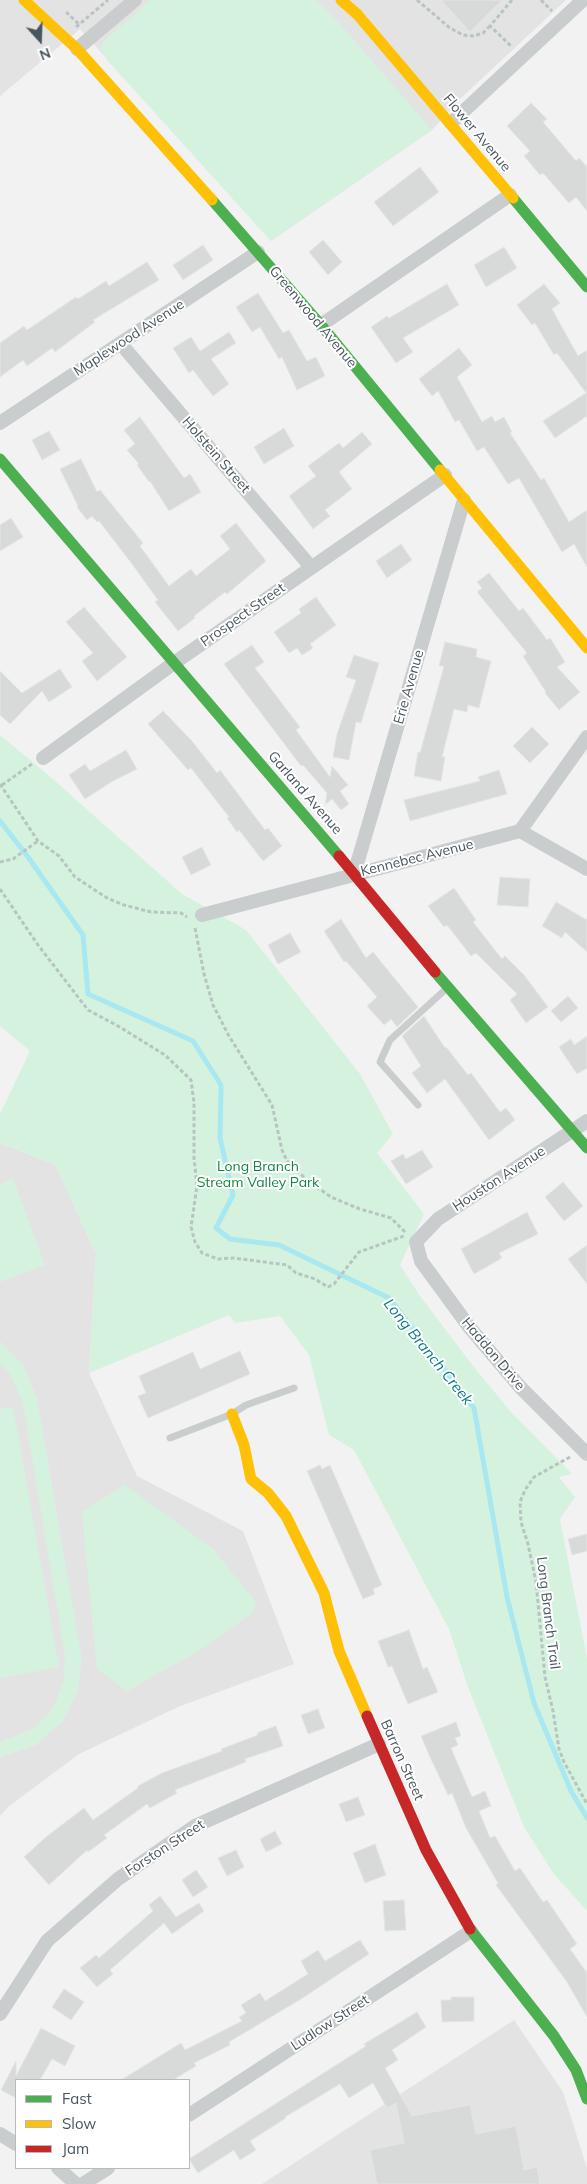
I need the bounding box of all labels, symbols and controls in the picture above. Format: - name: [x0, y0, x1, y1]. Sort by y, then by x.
- north arrow: [15, 15, 65, 65]
- text: N: [37, 44, 53, 64]
- street label: Flower Avenue: [440, 91, 514, 175]
- street label: Greenwood Avenue: [266, 263, 360, 371]
- street label: Maplewood Avenue: [71, 296, 187, 380]
- street label: Holstein Street: [178, 414, 254, 496]
- street label: Prospect Street: [198, 580, 288, 650]
- street label: Erie Avenue: [390, 648, 428, 726]
- street label: Garland Avenue: [264, 748, 346, 838]
- street label: Kennebec Avenue: [359, 836, 475, 880]
- street label: Houston Avenue: [450, 1143, 548, 1215]
- park label: Long Branch Stream Valley Park: [197, 1159, 319, 1192]
- water label: Long Branch Creek: [380, 1295, 476, 1409]
- street label: Haddon Drive: [458, 1314, 528, 1394]
- street label: Long Branch Trail: [533, 1556, 563, 1670]
- street label: Barron Street: [377, 1717, 427, 1803]
- street label: Forston Street: [122, 1816, 208, 1880]
- street label: Ludlow Street: [288, 1992, 372, 2054]
- legend: [15, 2079, 190, 2169]
- text: Fast: [62, 2089, 92, 2108]
- text: Slow: [62, 2114, 96, 2133]
- text: Jam: [62, 2139, 89, 2158]

